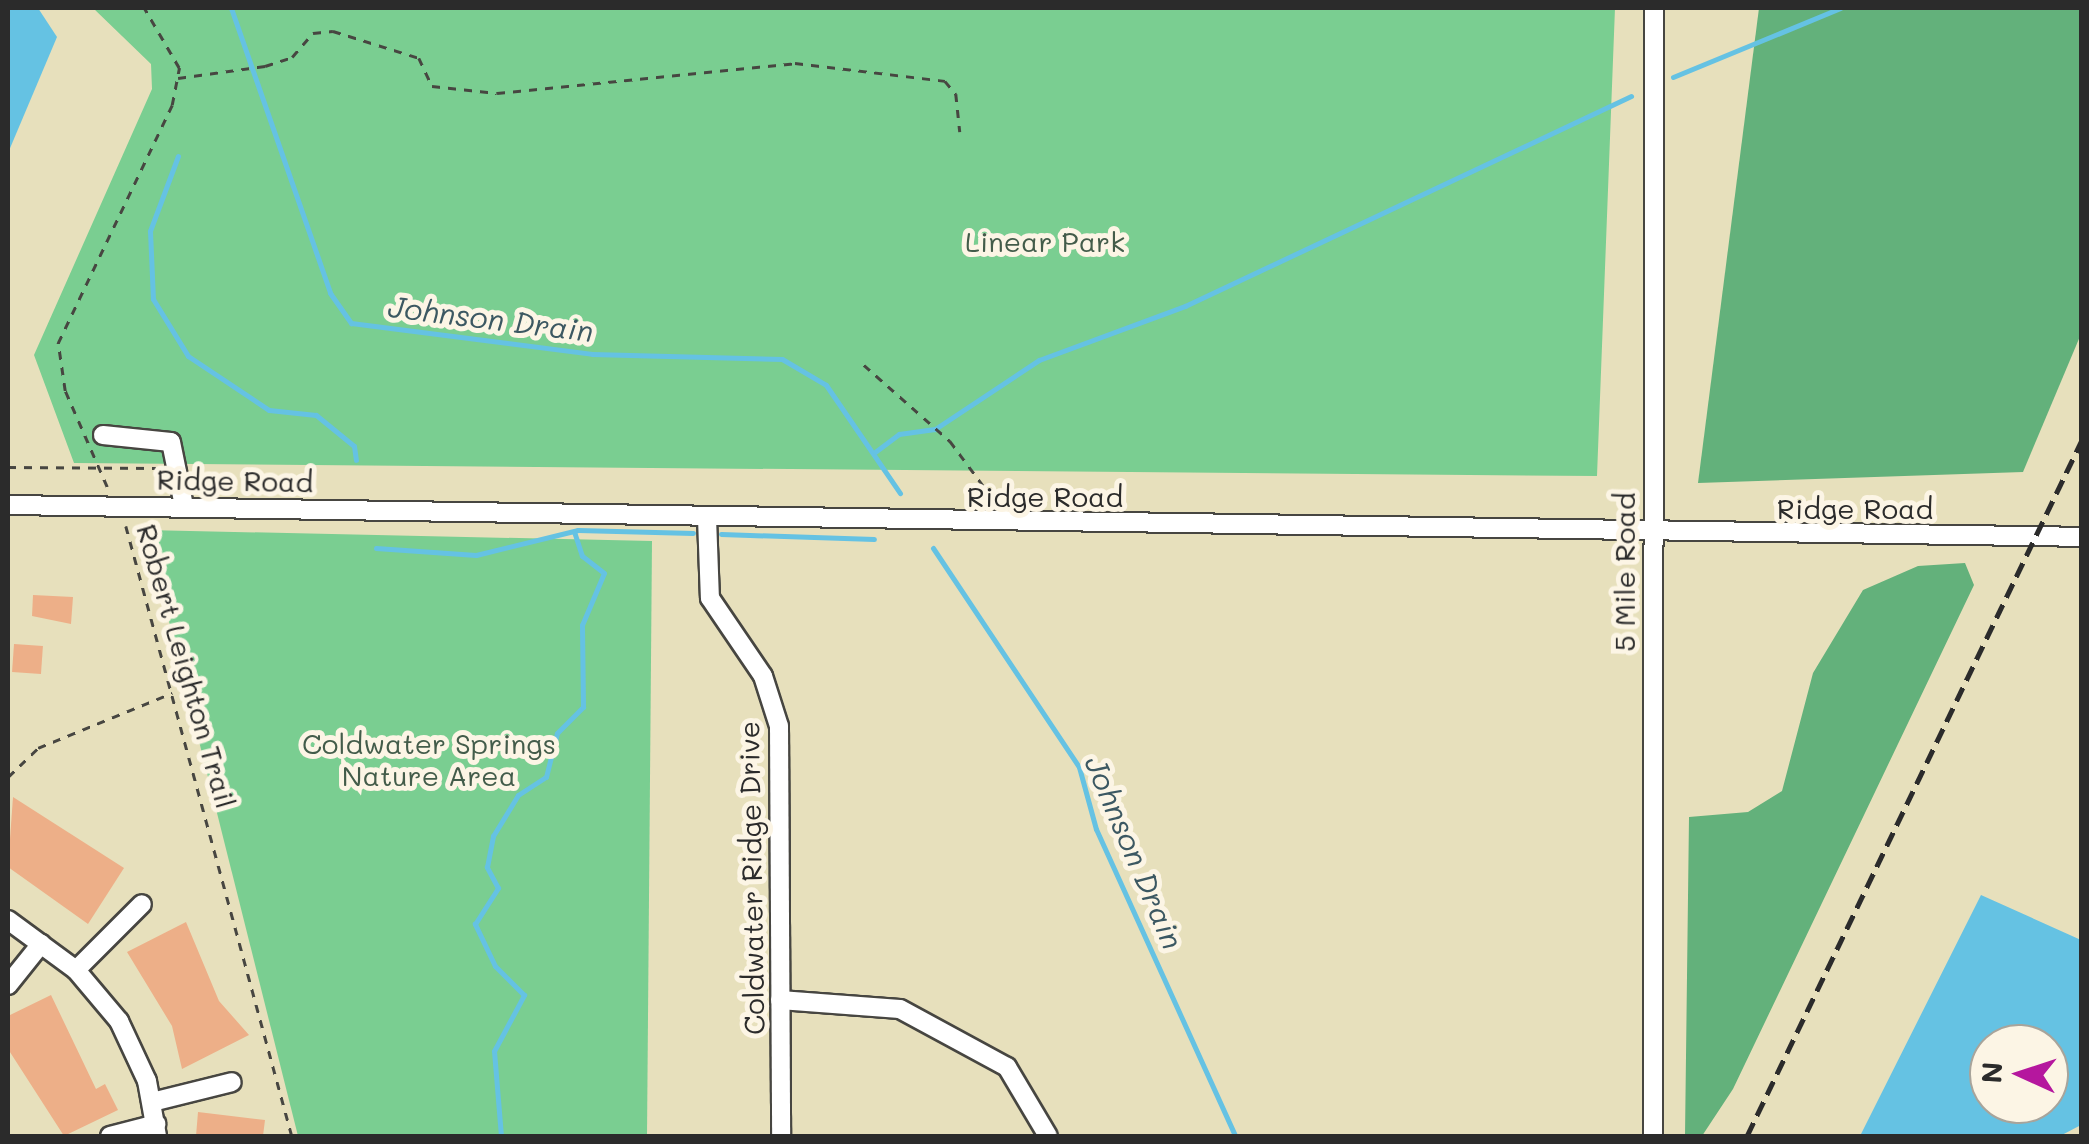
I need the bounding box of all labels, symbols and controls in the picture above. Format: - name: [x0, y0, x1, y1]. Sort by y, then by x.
- park label: Linear Park: [965, 224, 1125, 258]
- water label: Johnson Drain: [386, 288, 596, 348]
- street label: Ridge Road: [156, 462, 314, 498]
- street label: Ridge Road: [967, 479, 1123, 513]
- street label: Ridge Road: [1777, 491, 1933, 525]
- street label: 5 Mile Road: [1607, 492, 1641, 652]
- street label: Robert Leighton Trail: [130, 520, 244, 812]
- street label: Coldwater Ridge Drive: [731, 721, 771, 1035]
- park label: Coldwater Springs Nature Area: [302, 726, 556, 792]
- water label: Johnson Drain: [1078, 750, 1192, 954]
- north arrow: [1969, 1024, 2069, 1124]
- text: N: [1973, 1061, 2010, 1084]

